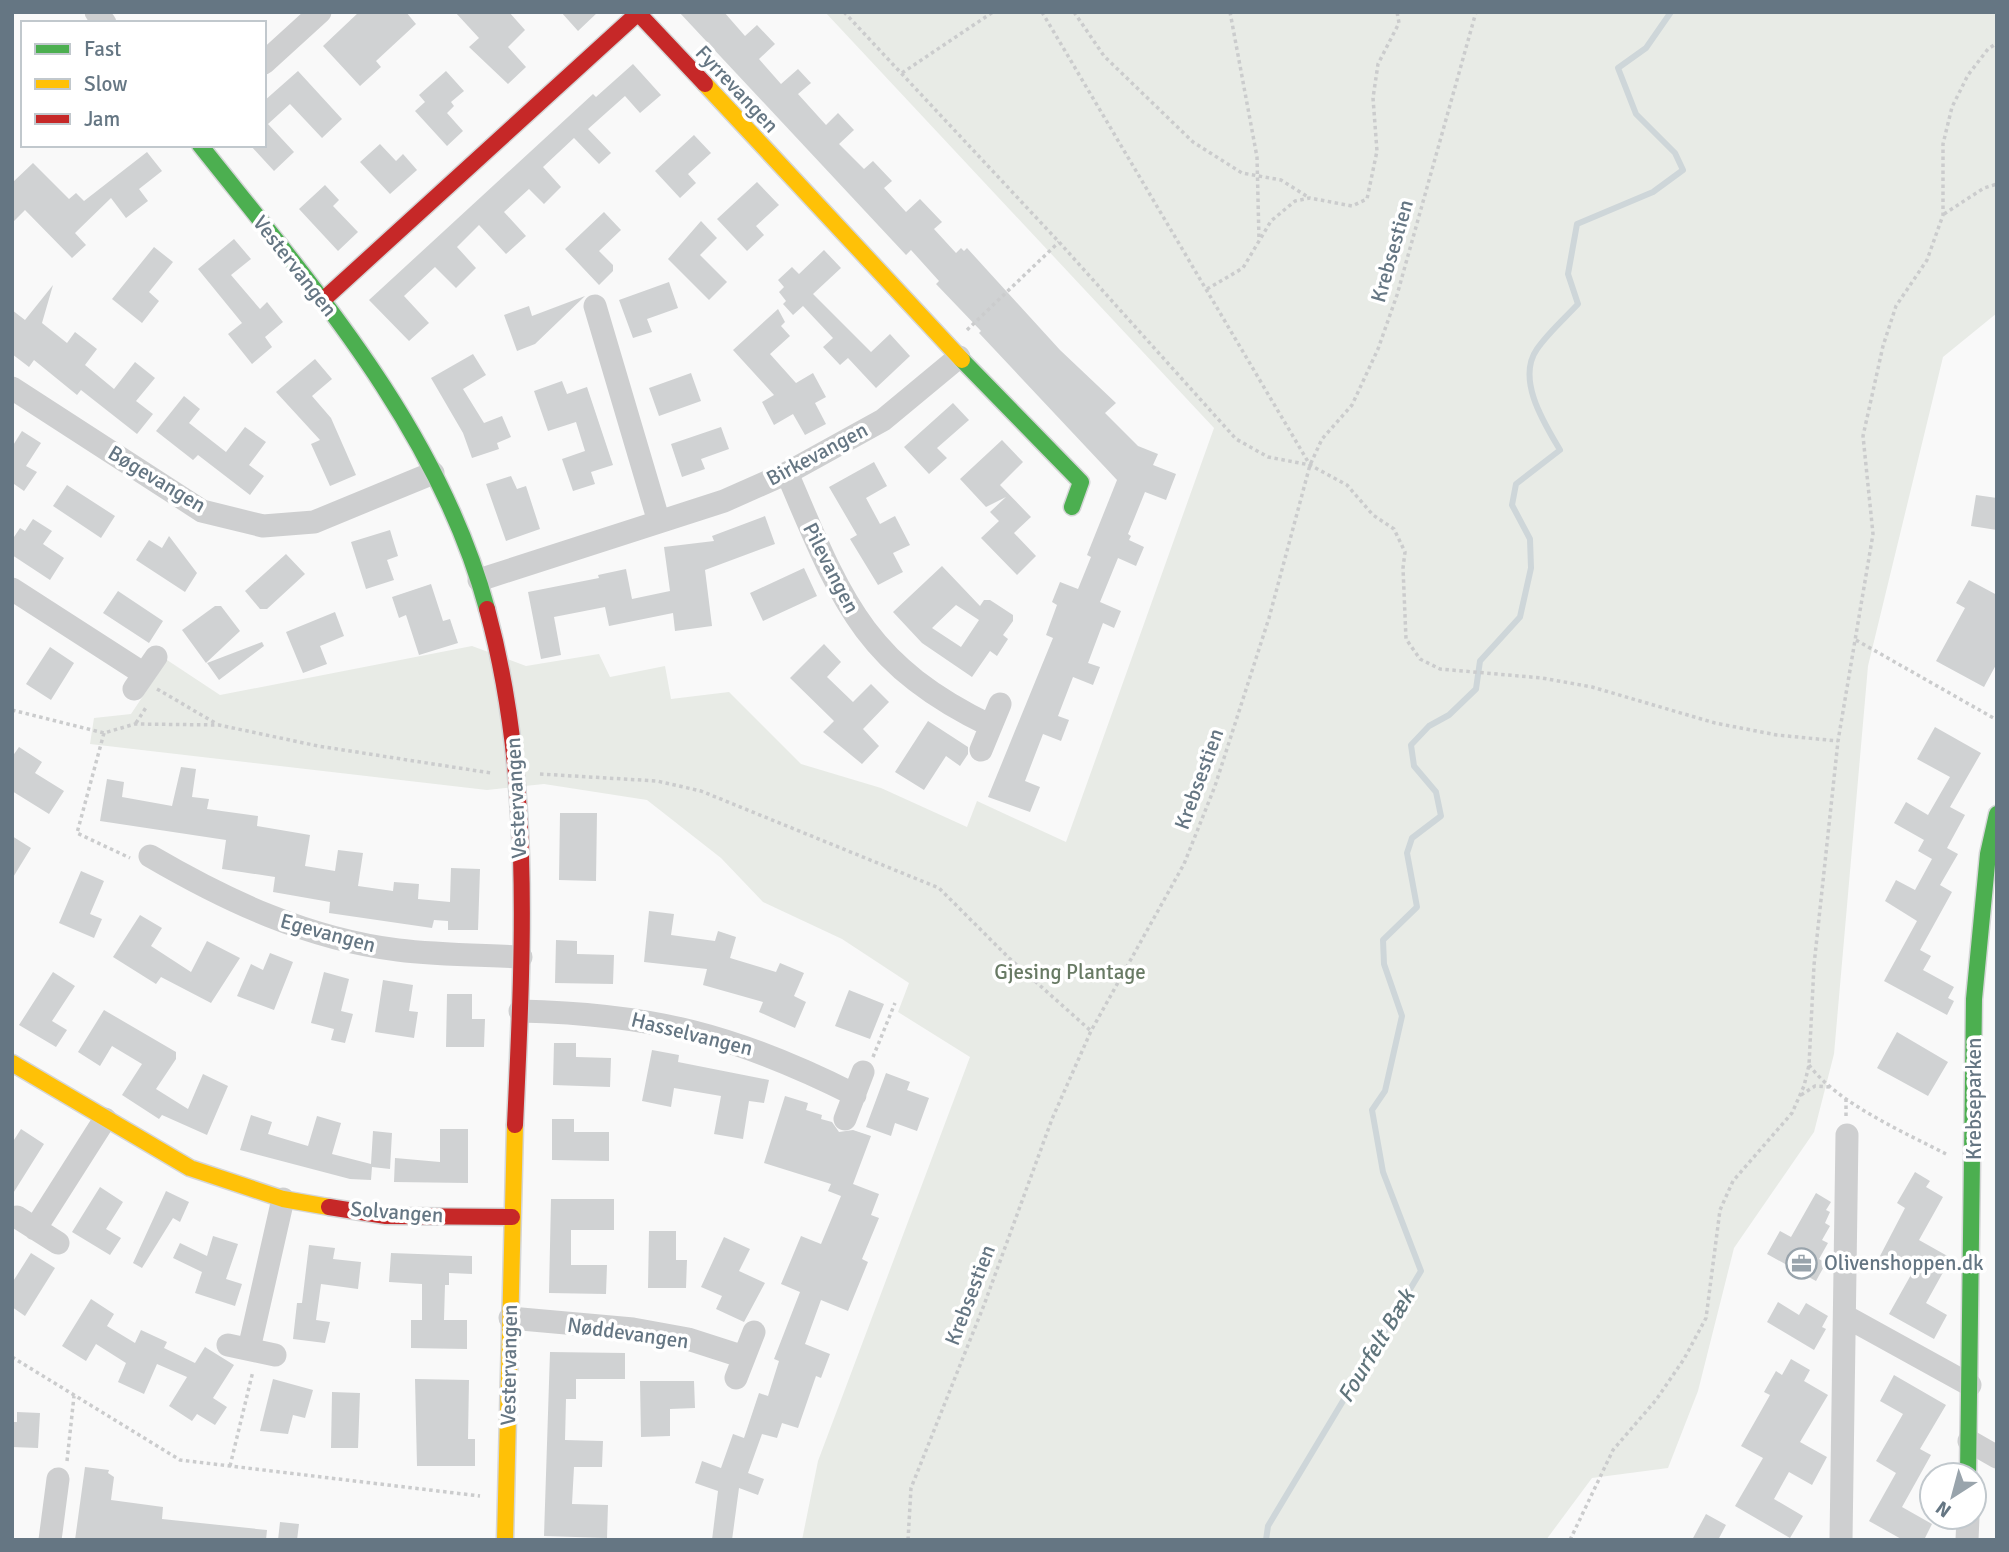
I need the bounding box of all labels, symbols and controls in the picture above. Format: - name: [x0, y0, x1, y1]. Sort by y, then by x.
- legend: [21, 21, 266, 147]
- text: Fast: [84, 36, 121, 62]
- street label: Fyrrevangen: [690, 40, 784, 138]
- text: Slow: [84, 71, 128, 97]
- text: Jam: [84, 106, 120, 132]
- street label: Krebsestien: [1365, 197, 1419, 305]
- street label: Vestervangen: [247, 210, 343, 322]
- street label: Birkevangen: [762, 416, 872, 492]
- street label: Bøgevangen: [103, 440, 211, 518]
- street label: Pilevangen: [797, 518, 865, 618]
- street label: Krebsestien: [1169, 725, 1229, 833]
- street label: Vestervangen: [500, 737, 532, 859]
- street label: Egevangen: [277, 908, 379, 958]
- park label: Gjesing Plantage: [994, 959, 1146, 985]
- street label: Hasselvangen: [629, 1006, 755, 1062]
- street label: Krebseparken: [1961, 1038, 1987, 1160]
- street label: Solvangen: [350, 1196, 444, 1228]
- street label: Krebsestien: [939, 1241, 1001, 1349]
- office icon: Olivenshoppen.dk: [1784, 1246, 1818, 1280]
- place label: Olivenshoppen.dk: [1824, 1250, 1984, 1276]
- water label: Fourfelt Bæk: [1331, 1282, 1422, 1408]
- street label: Vestervangen: [495, 1304, 523, 1426]
- street label: Nøddevangen: [566, 1312, 690, 1354]
- north arrow: [1918, 1461, 1988, 1531]
- text: N: [1931, 1495, 1956, 1523]

